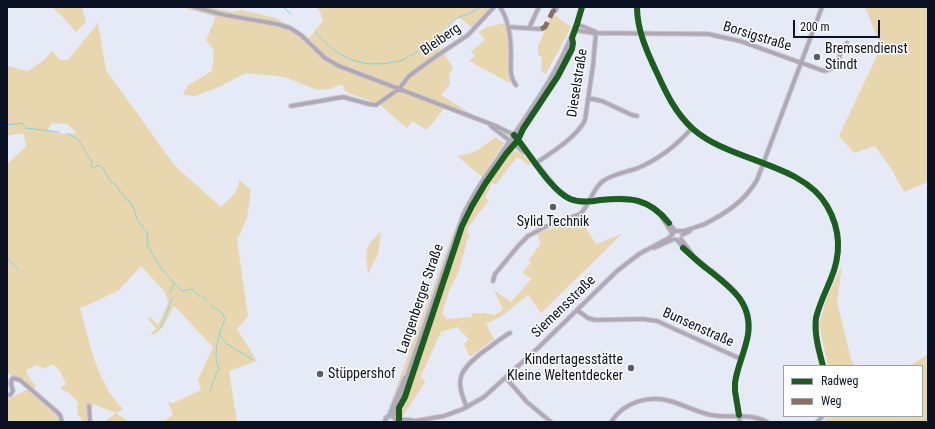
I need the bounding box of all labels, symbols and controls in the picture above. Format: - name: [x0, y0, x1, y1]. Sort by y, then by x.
- scale bar: [795, 12, 882, 38]
- street label: Borsigstraße: [721, 19, 793, 55]
- street label: Bleiberg: [418, 20, 464, 60]
- text: 200 m: [800, 20, 830, 34]
- place label: Bremsendienst Stindt: [825, 41, 908, 74]
- street label: Dieselstraße: [564, 48, 592, 118]
- marker: Bremsendienst Stindt: [812, 52, 822, 62]
- marker: Sylid Technik: [548, 202, 558, 212]
- place label: Sylid Technik: [517, 214, 589, 230]
- street label: Langenberger Straße: [394, 242, 448, 356]
- street label: Siemensstraße: [529, 272, 599, 342]
- street label: Bunsenstraße: [660, 305, 736, 351]
- place label: Kindertagesstätte Kleine Weltentdecker: [507, 352, 623, 384]
- marker: Kindertagesstätte Kleine Weltentdecker: [626, 363, 636, 373]
- legend: [783, 365, 923, 417]
- place label: Stüppershof: [328, 366, 395, 382]
- marker: Stüppershof: [315, 369, 325, 379]
- text: Radweg: [821, 374, 858, 388]
- text: Weg: [821, 394, 842, 408]

